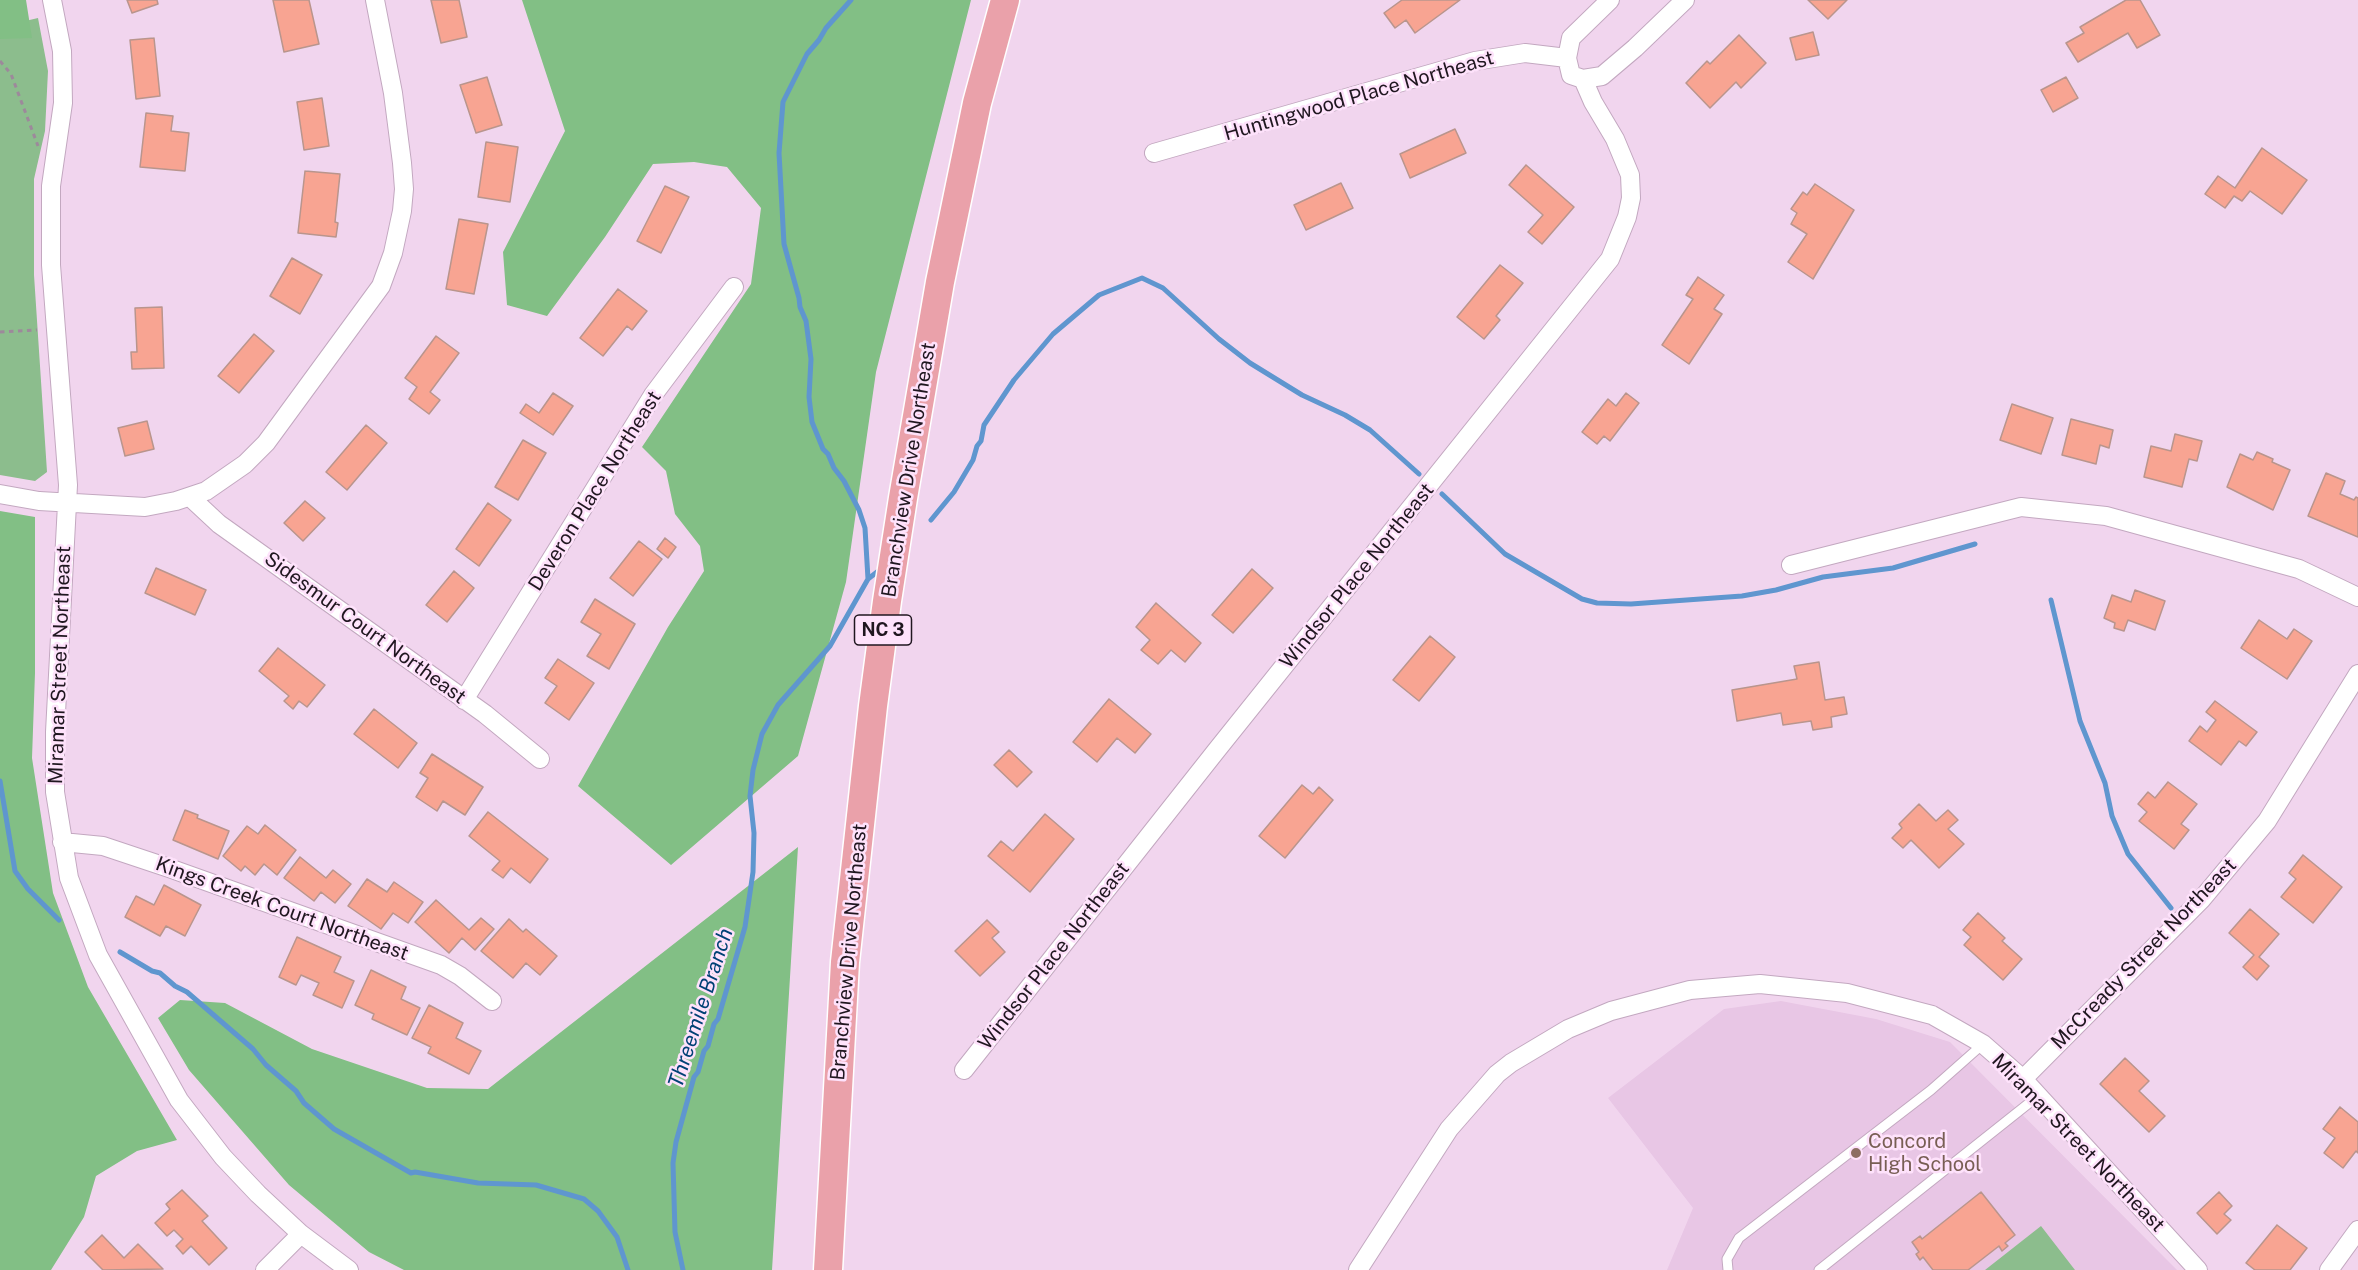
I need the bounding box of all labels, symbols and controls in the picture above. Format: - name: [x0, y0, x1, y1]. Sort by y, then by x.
- street label: Huntingwood Place Northeast: [1221, 46, 1497, 146]
- street label: Branchview Drive Northeast: [877, 341, 941, 599]
- street label: Deveron Place Northeast: [524, 387, 666, 595]
- street label: Windsor Place Northeast: [1275, 479, 1439, 673]
- street label: Miramar Street Northeast: [44, 545, 76, 785]
- street label: Sidesmur Court Northeast: [260, 547, 470, 709]
- road number: NC 3: [854, 615, 912, 645]
- street label: Branchview Drive Northeast: [826, 823, 872, 1081]
- street label: Kings Creek Court Northeast: [152, 852, 412, 966]
- street label: McCready Street Northeast: [2047, 854, 2241, 1054]
- street label: Windsor Place Northeast: [973, 857, 1135, 1055]
- water label: Threemile Branch: [663, 925, 739, 1091]
- street label: Miramar Street Northeast: [1987, 1049, 2169, 1237]
- place label: Concord High School: [1868, 1130, 1981, 1177]
- marker: Concord High School: [1849, 1146, 1863, 1160]

